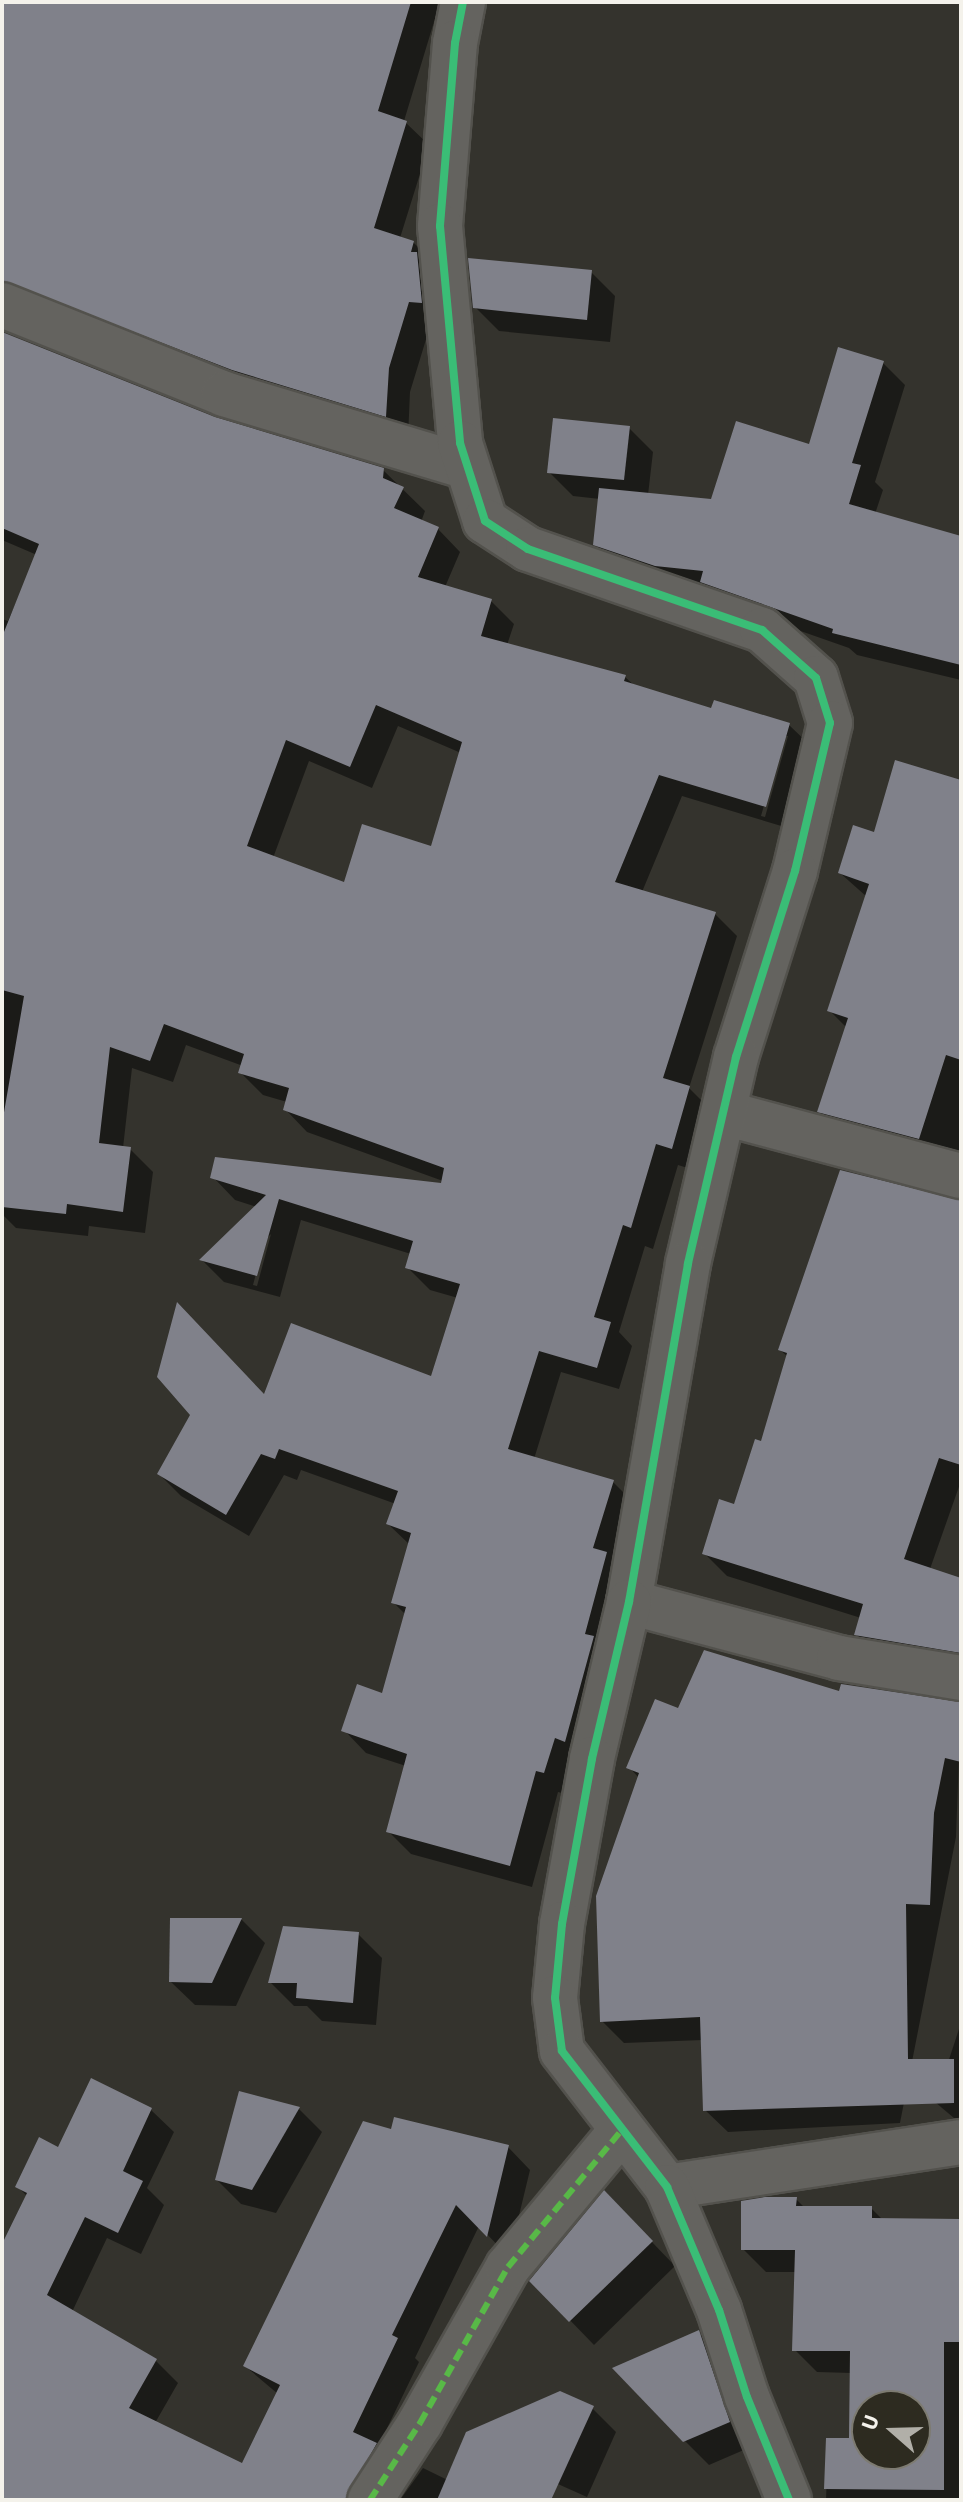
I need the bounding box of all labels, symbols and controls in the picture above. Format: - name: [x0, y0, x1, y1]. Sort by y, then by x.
- north arrow: [851, 2390, 931, 2470]
- text: U: [853, 2410, 888, 2435]

